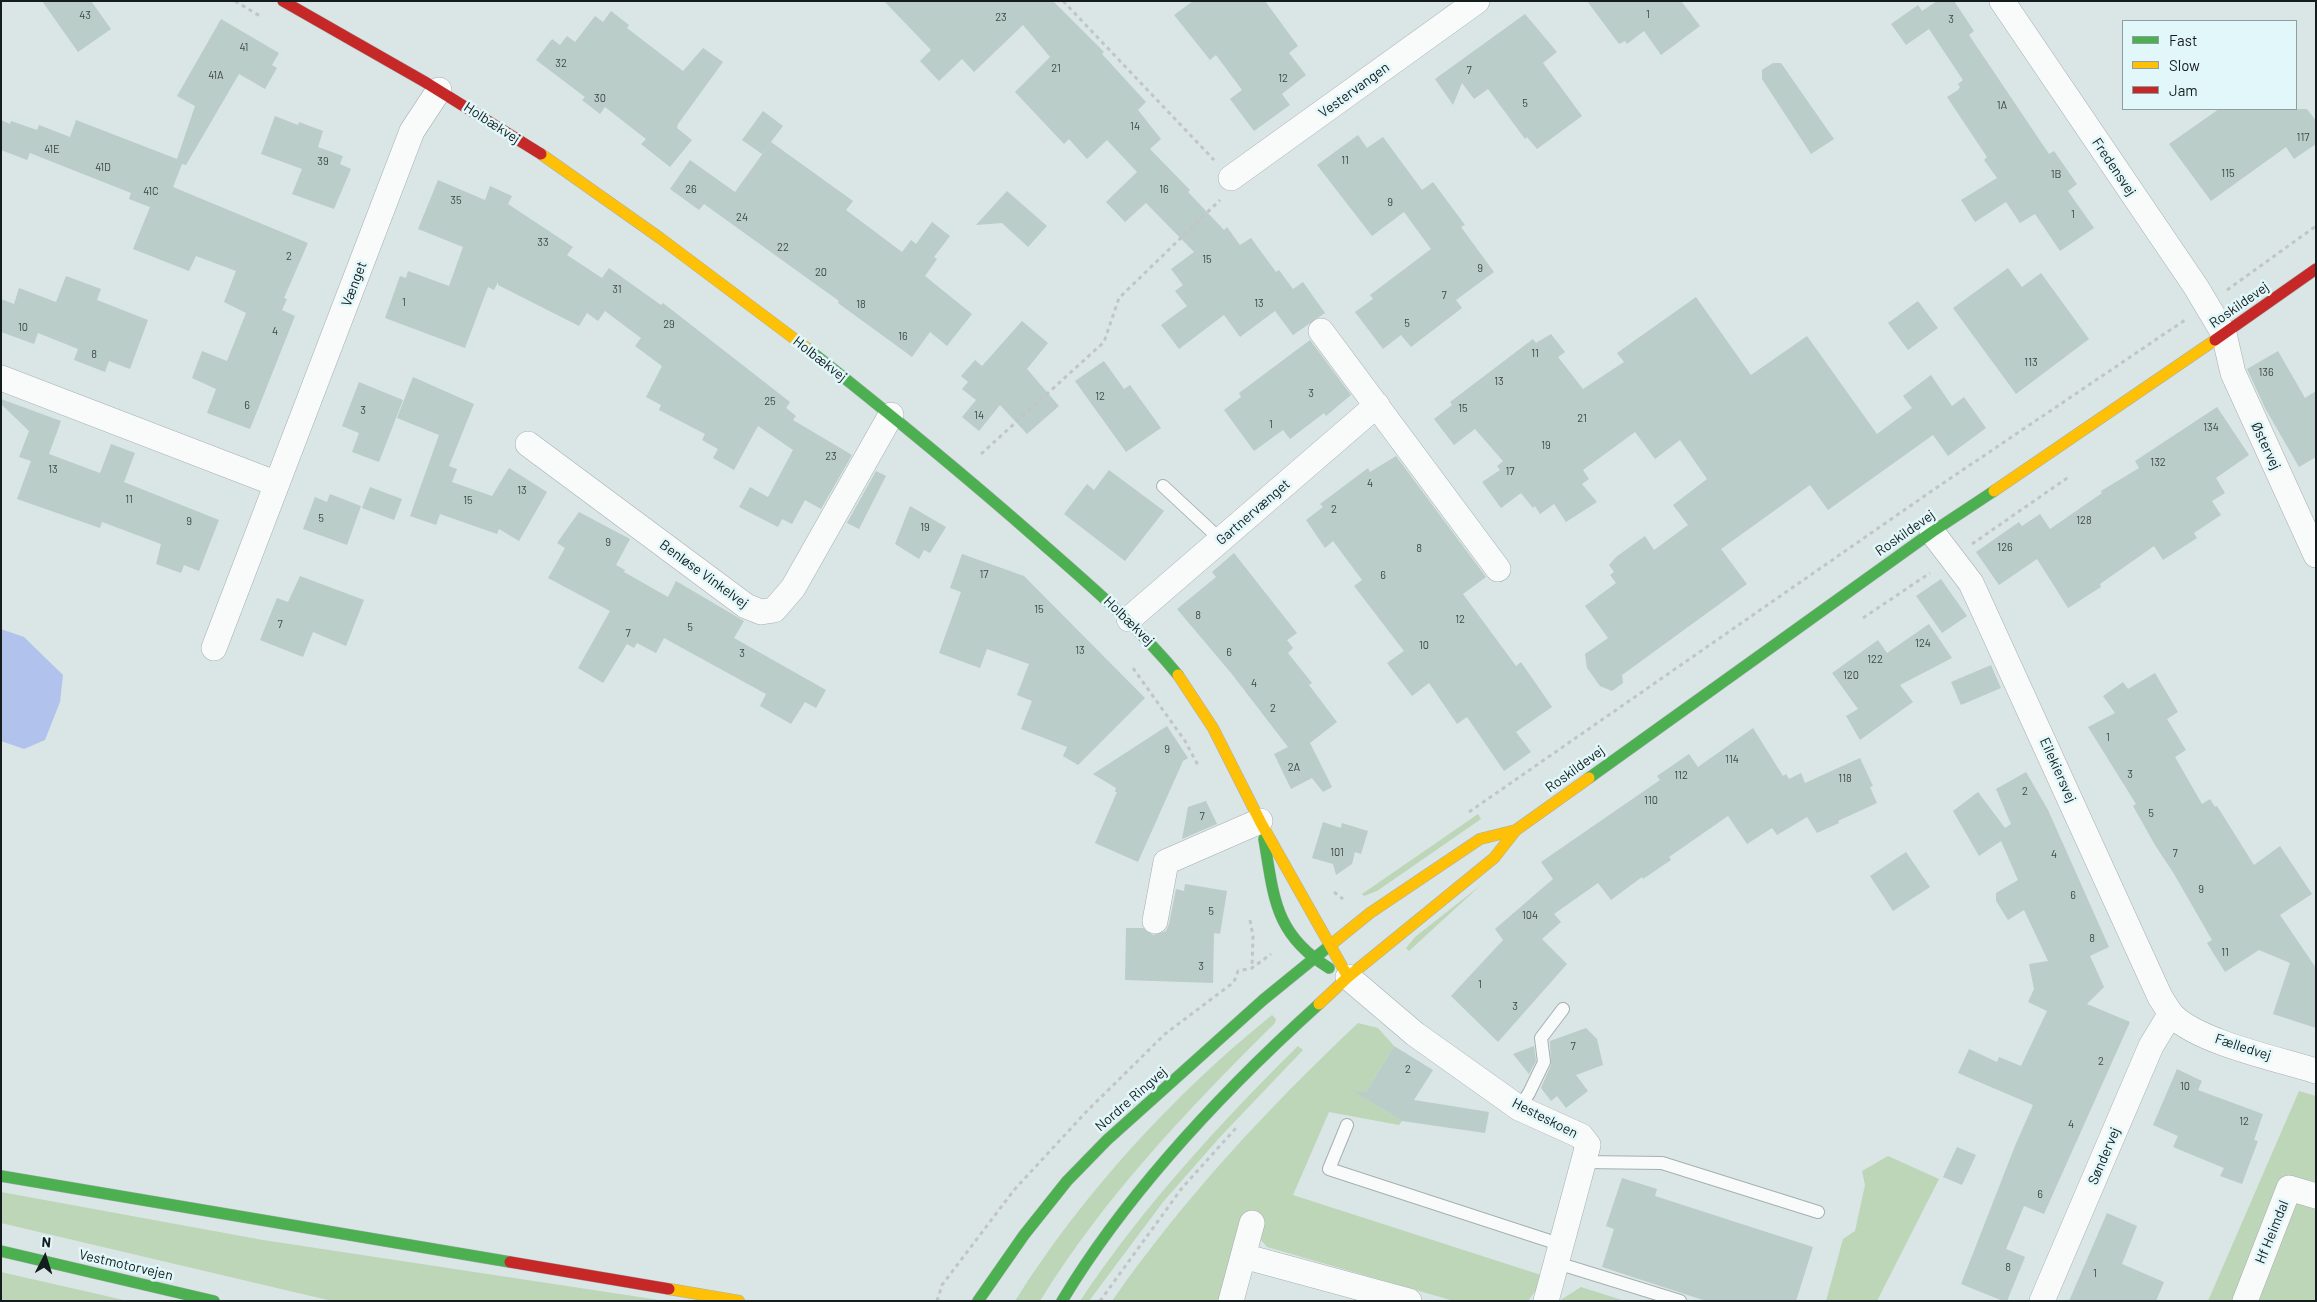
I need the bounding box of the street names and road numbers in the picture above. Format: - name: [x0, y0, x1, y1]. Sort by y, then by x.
- street label: Vestervangen: [1315, 59, 1393, 121]
- street label: Holbækvej: [461, 99, 523, 147]
- street label: Fredensvej: [2088, 135, 2140, 199]
- street label: Vænget: [338, 259, 370, 309]
- street label: Roskildevej: [2206, 278, 2272, 332]
- street label: Holbækvej: [790, 333, 850, 385]
- street label: Østervej: [2248, 420, 2284, 472]
- street label: Gartnervænget: [1213, 475, 1293, 549]
- street label: Roskildevej: [1872, 506, 1938, 560]
- street label: Benløse Vinkelvej: [656, 536, 752, 612]
- street label: Holbækvej: [1100, 593, 1158, 649]
- street label: Eilekiersvej: [2036, 735, 2080, 805]
- street label: Roskildevej: [1542, 742, 1608, 796]
- street label: Fælledvej: [2213, 1030, 2273, 1064]
- street label: Nordre Ringvej: [1092, 1063, 1170, 1135]
- street label: Hesteskoen: [1509, 1094, 1581, 1142]
- street label: Søndervej: [2084, 1125, 2124, 1187]
- street label: Hf Heimdal: [2252, 1198, 2292, 1266]
- street label: Vestmotorvejen: [77, 1246, 175, 1284]

